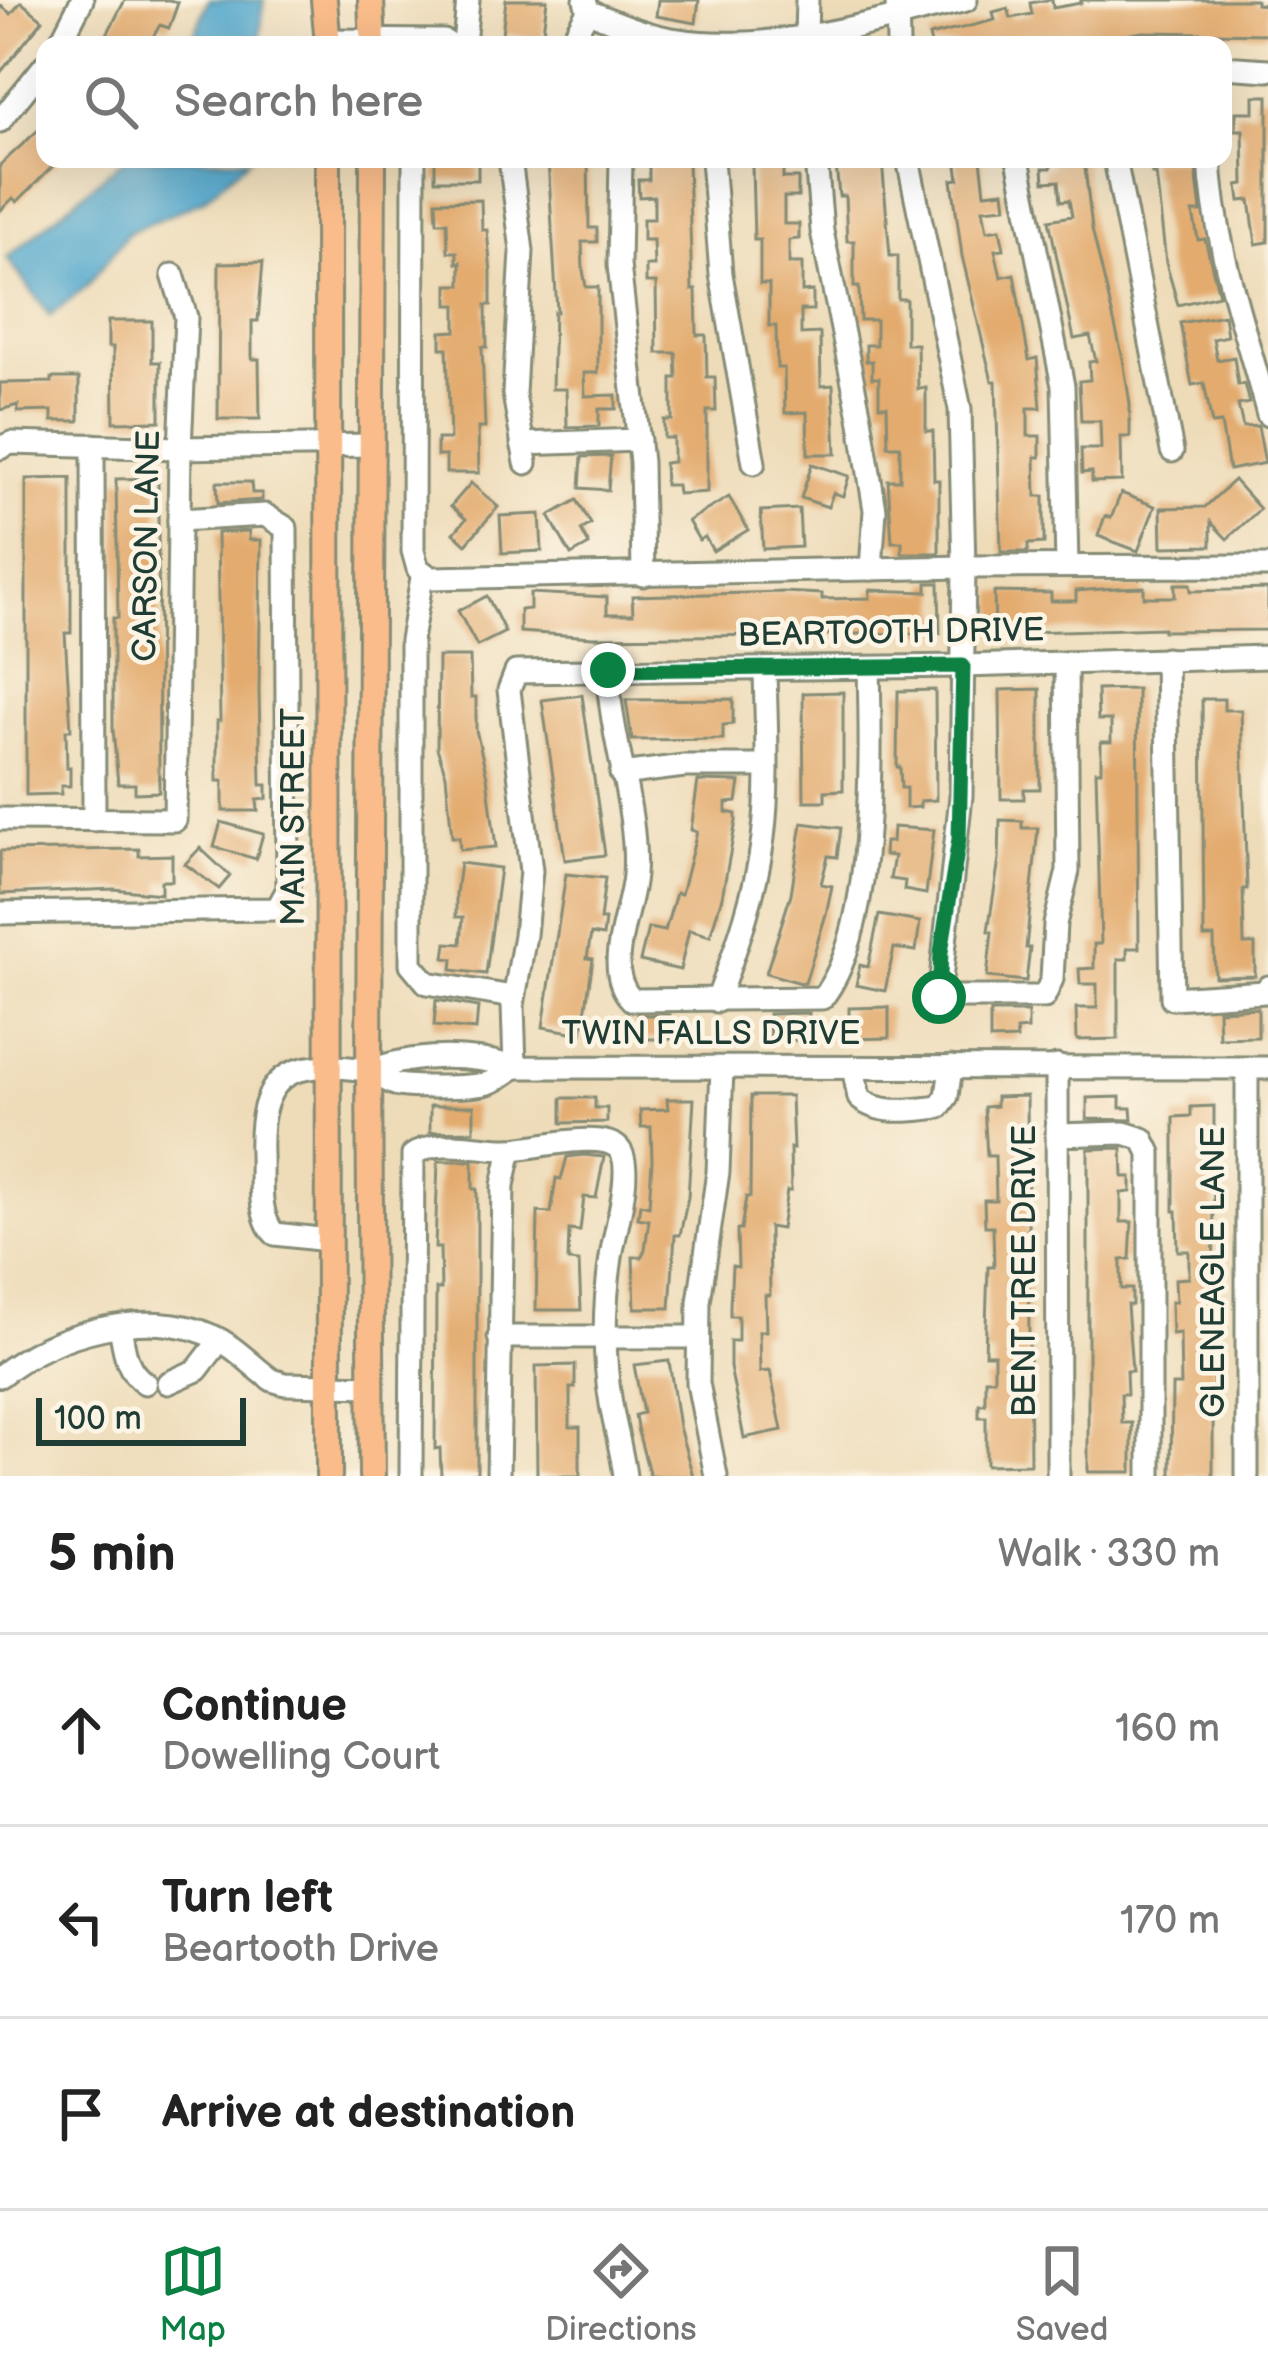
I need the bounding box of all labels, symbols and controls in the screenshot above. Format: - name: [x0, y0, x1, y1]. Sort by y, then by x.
- search box: [36, 36, 1232, 168]
- icon: search: [78, 69, 144, 135]
- text: Search here: [174, 75, 423, 130]
- street label: CARSON LANE: [125, 430, 169, 662]
- street label: BEARTOOTH DRIVE: [737, 610, 1045, 656]
- route end: [581, 643, 635, 697]
- street label: MAIN STREET: [274, 708, 314, 926]
- route start: [912, 970, 966, 1024]
- street label: TWIN FALLS DRIVE: [562, 1014, 860, 1054]
- street label: BENT TREE DRIVE: [1005, 1125, 1045, 1417]
- street label: GLENEAGLE LANE: [1194, 1126, 1234, 1418]
- scale bar: [36, 1392, 246, 1445]
- text: 100 m: [54, 1399, 142, 1439]
- text: 5 min: [48, 1524, 176, 1585]
- text: Walk · 330 m: [998, 1531, 1220, 1578]
- text: Continue: [162, 1679, 347, 1734]
- icon: ahead: [48, 1697, 114, 1763]
- text: 160 m: [1115, 1706, 1220, 1753]
- text: Dowelling Court: [162, 1734, 440, 1781]
- text: Turn left: [162, 1871, 333, 1926]
- icon: left: [48, 1889, 114, 1955]
- text: 170 m: [1120, 1898, 1220, 1945]
- text: Beartooth Drive: [162, 1926, 439, 1973]
- icon: arrive: [48, 2081, 114, 2147]
- text: Arrive at destination: [162, 2086, 575, 2141]
- tab: Map: [160, 2238, 226, 2350]
- tab: Directions: [545, 2238, 697, 2350]
- tab: Saved: [1016, 2238, 1108, 2350]

